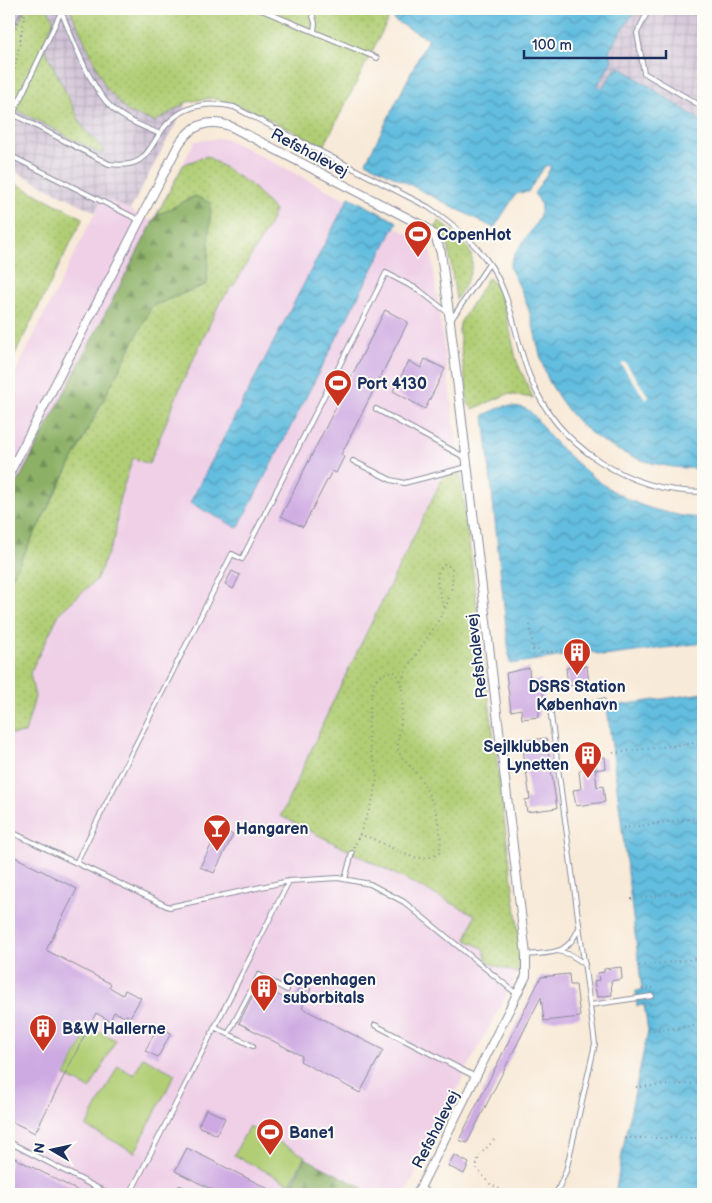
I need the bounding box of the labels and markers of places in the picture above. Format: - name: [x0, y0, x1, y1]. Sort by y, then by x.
- sports icon: CopenHot: [403, 219, 433, 258]
- place label: CopenHot: [437, 226, 512, 245]
- sports icon: Port 4130: [323, 368, 353, 407]
- place label: Port 4130: [357, 375, 427, 394]
- building icon: DSRS Station København: [562, 637, 592, 676]
- place label: DSRS Station København: [528, 678, 626, 715]
- place label: Sejlklubben Lynetten: [483, 738, 569, 775]
- building icon: Sejlklubben Lynetten: [573, 740, 603, 779]
- bar icon: Hangaren: [202, 813, 232, 852]
- place label: Hangaren: [236, 820, 308, 839]
- place label: Copenhagen suborbitals: [283, 971, 376, 1008]
- building icon: Copenhagen suborbitals: [249, 973, 279, 1012]
- building icon: B&W Hallerne: [28, 1013, 58, 1052]
- place label: B&W Hallerne: [62, 1020, 166, 1039]
- sports icon: Bane1: [255, 1117, 285, 1156]
- place label: Bane1: [289, 1124, 334, 1143]

